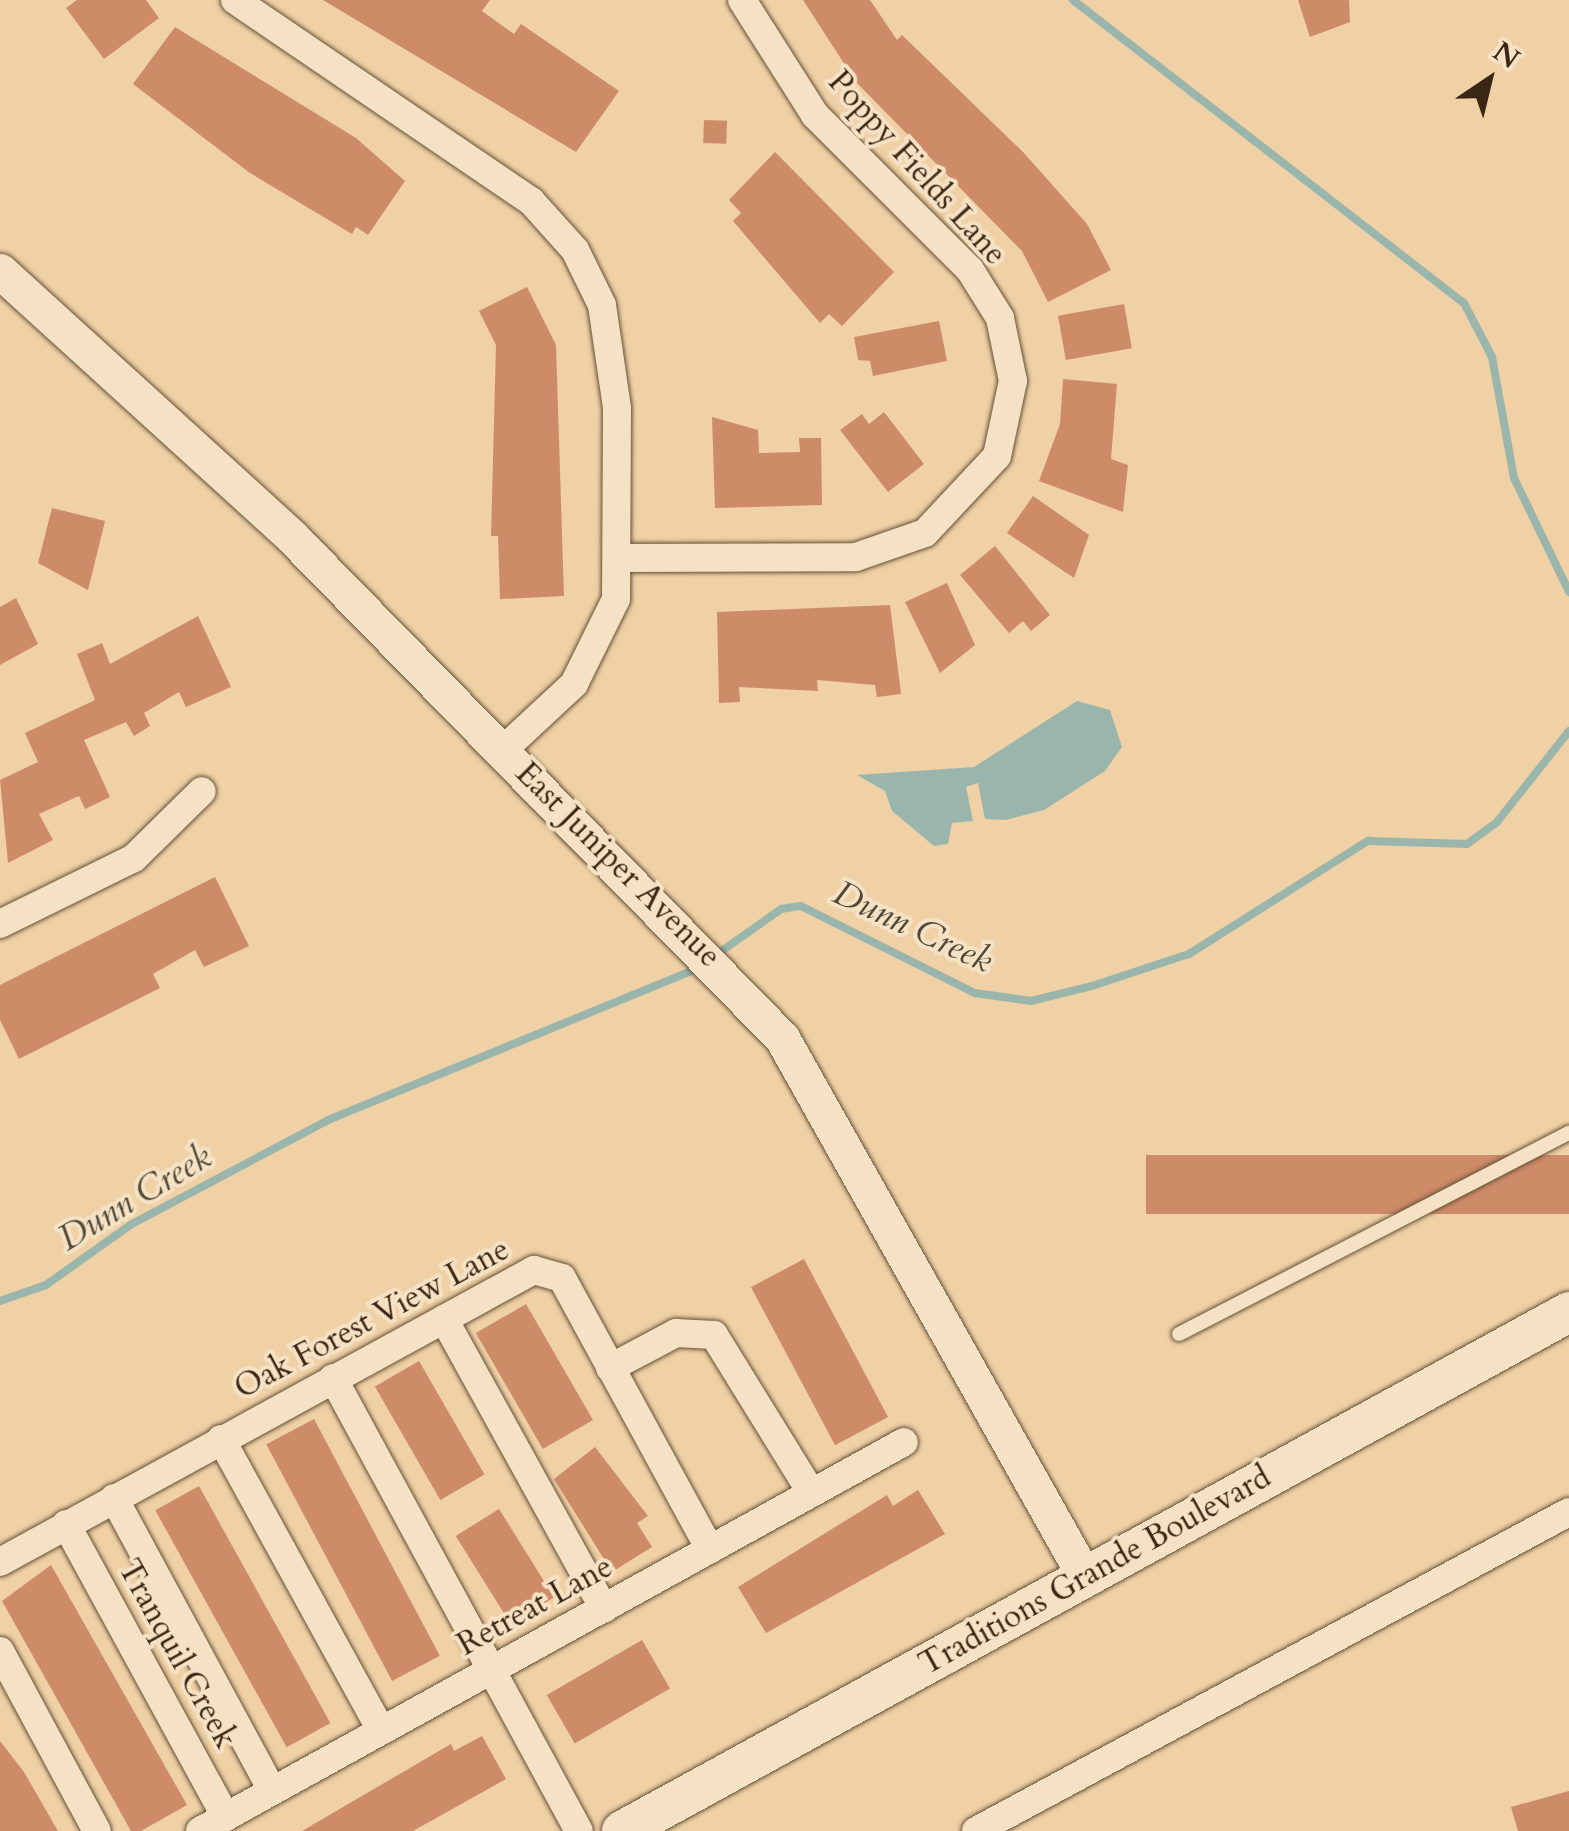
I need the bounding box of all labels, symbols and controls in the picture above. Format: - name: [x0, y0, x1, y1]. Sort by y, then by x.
- north arrow: [1439, 30, 1539, 130]
- text: N: [1485, 33, 1527, 78]
- street label: Poppy Fields Lane: [820, 63, 1014, 273]
- street label: East Juniper Avenue: [507, 754, 729, 976]
- water label: Dunn Creek: [827, 872, 999, 982]
- water label: Dunn Creek: [51, 1136, 219, 1260]
- street label: Oak Forest View Lane: [228, 1230, 516, 1408]
- street label: Traditions Grande Boulevard: [912, 1458, 1278, 1684]
- street label: Retreat Lane: [451, 1548, 619, 1664]
- street label: Tranquil Creek: [109, 1553, 245, 1755]

